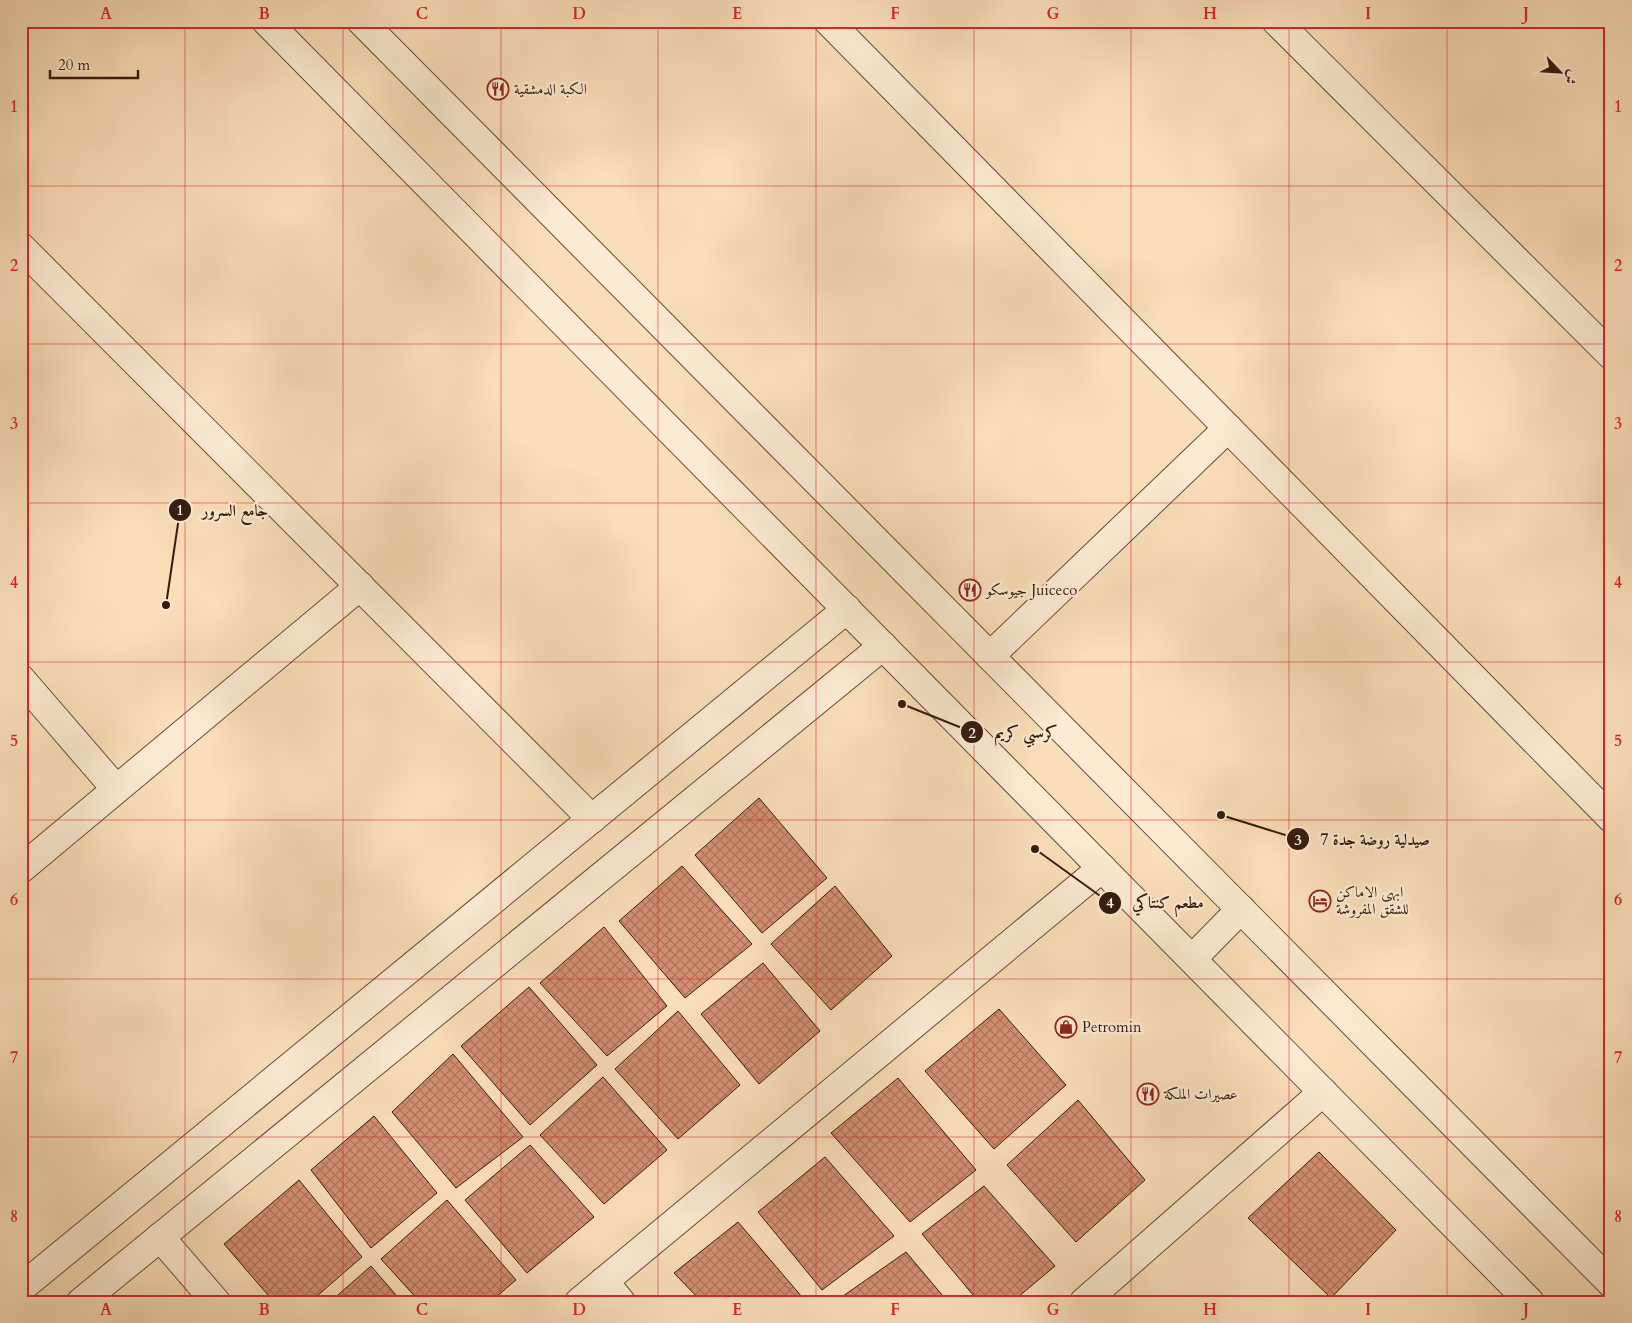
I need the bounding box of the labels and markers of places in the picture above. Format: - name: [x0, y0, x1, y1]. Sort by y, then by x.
- restaurant icon: الكبة الدمشقية: [486, 77, 510, 101]
- place label: الكبة الدمشقية: [514, 79, 587, 99]
- callout: جامع السرور: [168, 495, 278, 526]
- restaurant icon: جيوسكو Juiceco: [958, 578, 982, 602]
- place label: جيوسكو Juiceco: [984, 580, 1077, 600]
- callout: كرسبي كريم: [959, 717, 1067, 748]
- callout: صيدلية روضة جدة 7: [1286, 824, 1440, 855]
- place label: ابهى الاماكن للشقق المفروشة: [1336, 882, 1409, 919]
- callout: مطعم كنتاكي: [1098, 887, 1214, 918]
- hotel icon: ابهى الاماكن للشقق المفروشة: [1308, 889, 1332, 913]
- shop icon: Petromin: [1054, 1015, 1078, 1039]
- place label: Petromin: [1082, 1017, 1142, 1037]
- restaurant icon: عصيرات الملكة: [1136, 1082, 1160, 1106]
- place label: عصيرات الملكة: [1163, 1084, 1238, 1104]

